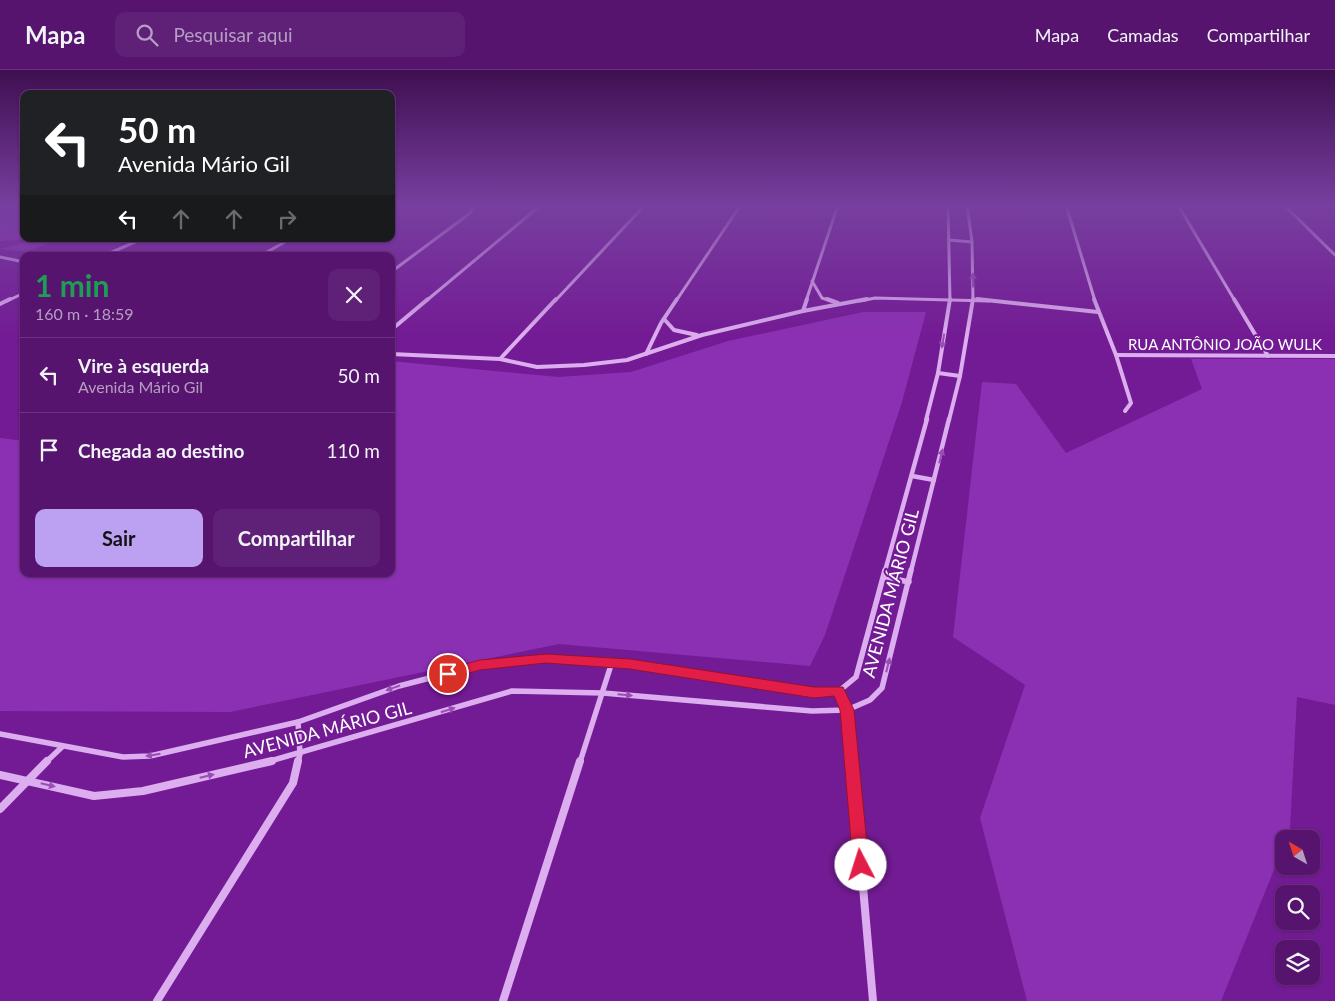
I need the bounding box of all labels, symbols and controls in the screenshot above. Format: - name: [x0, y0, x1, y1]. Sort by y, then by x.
- search box: [115, 12, 465, 57]
- text: Mapa: [25, 20, 85, 49]
- icon: search: [133, 21, 161, 49]
- text: Pesquisar aqui: [173, 23, 293, 46]
- text: Mapa: [1035, 24, 1079, 46]
- text: Camadas: [1107, 24, 1179, 46]
- text: Compartilhar: [1207, 24, 1310, 46]
- text: 50 m: [118, 108, 196, 150]
- icon: left: [35, 110, 100, 175]
- text: Avenida Mário Gil: [118, 150, 290, 177]
- icon: left: [114, 205, 142, 233]
- icon: ahead: [167, 205, 195, 233]
- icon: ahead: [220, 205, 248, 233]
- icon: right: [273, 205, 301, 233]
- text: 1 min: [35, 267, 109, 303]
- button: close: [328, 269, 380, 321]
- one-way arrow: [968, 272, 976, 288]
- text: 160 m · 18:59: [35, 304, 134, 323]
- one-way arrow: [939, 333, 947, 349]
- street label: RUA ANTÔNIO JOÃO WULK: [1128, 335, 1322, 353]
- text: Vire à esquerda: [78, 354, 209, 377]
- icon: left: [35, 361, 63, 389]
- text: 50 m: [337, 364, 380, 387]
- text: Avenida Mário Gil: [78, 377, 203, 396]
- icon: arrive: [35, 436, 63, 464]
- text: Chegada ao destino: [78, 439, 244, 462]
- text: 110 m: [326, 439, 380, 462]
- one-way arrow: [937, 449, 945, 464]
- street label: AVENIDA MÁRIO GIL: [857, 506, 923, 680]
- button: Sair: [35, 509, 203, 567]
- button: Compartilhar: [213, 509, 380, 567]
- pin: [427, 653, 469, 695]
- one-way arrow: [884, 657, 892, 672]
- icon: arrive: [434, 660, 462, 688]
- one-way arrow: [385, 684, 400, 692]
- one-way arrow: [618, 691, 634, 699]
- street label: AVENIDA MÁRIO GIL: [240, 696, 414, 762]
- one-way arrow: [441, 706, 456, 714]
- one-way arrow: [144, 751, 160, 759]
- one-way arrow: [200, 772, 215, 780]
- one-way arrow: [40, 781, 55, 789]
- north arrow: [1275, 830, 1320, 875]
- map controls: [1275, 830, 1320, 985]
- position arrow: [834, 838, 886, 890]
- button: search: [1275, 885, 1320, 930]
- button: layers: [1275, 940, 1320, 985]

